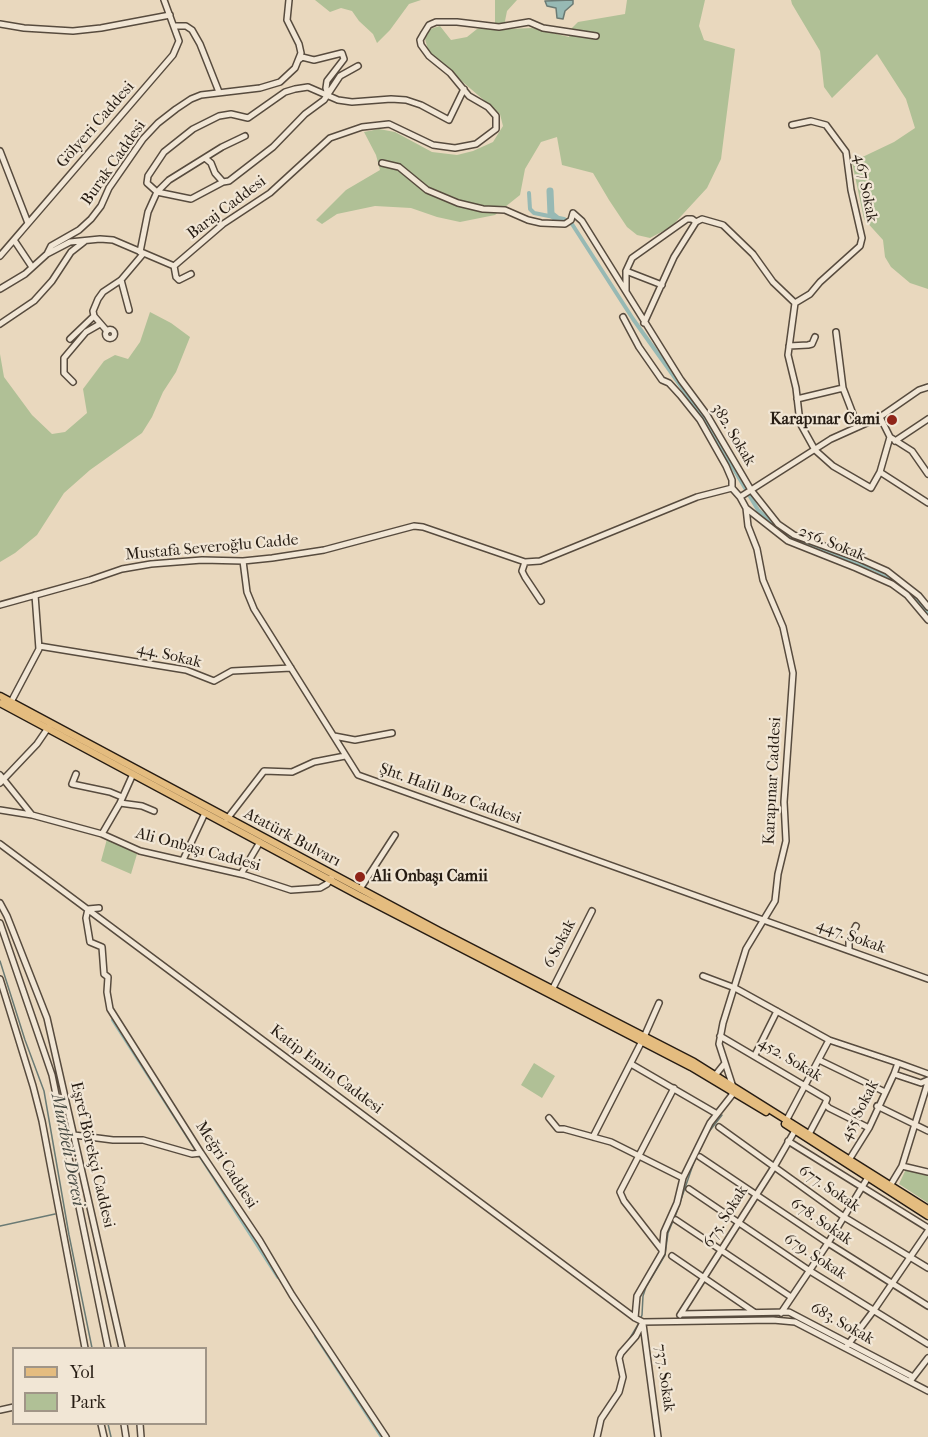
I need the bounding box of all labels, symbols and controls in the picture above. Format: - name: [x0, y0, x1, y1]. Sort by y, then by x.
- street label: Gölyeri Caddesi: [53, 78, 139, 172]
- street label: Burak Caddesi: [78, 117, 150, 209]
- street label: 467 Sokak: [849, 152, 881, 224]
- street label: Baraj Caddesi: [184, 172, 270, 244]
- street label: 382. Sokak: [707, 400, 759, 470]
- place label: Karapınar Cami: [770, 410, 880, 430]
- marker: Karapınar Cami: [885, 413, 899, 427]
- street label: 256. Sokak: [796, 522, 868, 566]
- street label: Mustafa Severoğlu Cadde: [125, 531, 299, 565]
- street label: 44. Sokak: [135, 639, 203, 673]
- street label: Karapınar Caddesi: [760, 717, 786, 845]
- street label: Şht. Halil Boz Caddesi: [376, 759, 524, 829]
- street label: Atatürk Bulvarı: [240, 804, 344, 872]
- street label: Ali Onbaşı Caddesi: [133, 824, 263, 876]
- place label: Ali Onbaşı Camii: [372, 867, 488, 887]
- marker: Ali Onbaşı Camii: [353, 870, 367, 884]
- street label: 6 Sokak: [540, 916, 580, 972]
- street label: 447. Sokak: [814, 916, 888, 958]
- street label: Katip Emin Caddesi: [266, 1021, 386, 1119]
- street label: 452. Sokak: [755, 1034, 825, 1086]
- street label: 455 Sokak: [836, 1077, 884, 1145]
- street label: Eşref Börekçi Caddesi: [66, 1080, 118, 1230]
- water label: Murtbeli Deresi: [45, 1092, 89, 1208]
- street label: Meğri Caddesi: [191, 1118, 261, 1212]
- street label: 677. Sokak: [794, 1161, 864, 1217]
- street label: 675. Sokak: [699, 1182, 753, 1252]
- street label: 678. Sokak: [786, 1194, 856, 1250]
- street label: 679. Sokak: [780, 1230, 850, 1284]
- street label: 683. Sokak: [807, 1299, 877, 1349]
- street label: 737. Sokak: [650, 1343, 678, 1413]
- legend: [12, 1347, 207, 1425]
- text: Yol: [70, 1362, 95, 1383]
- text: Park: [70, 1392, 106, 1413]

